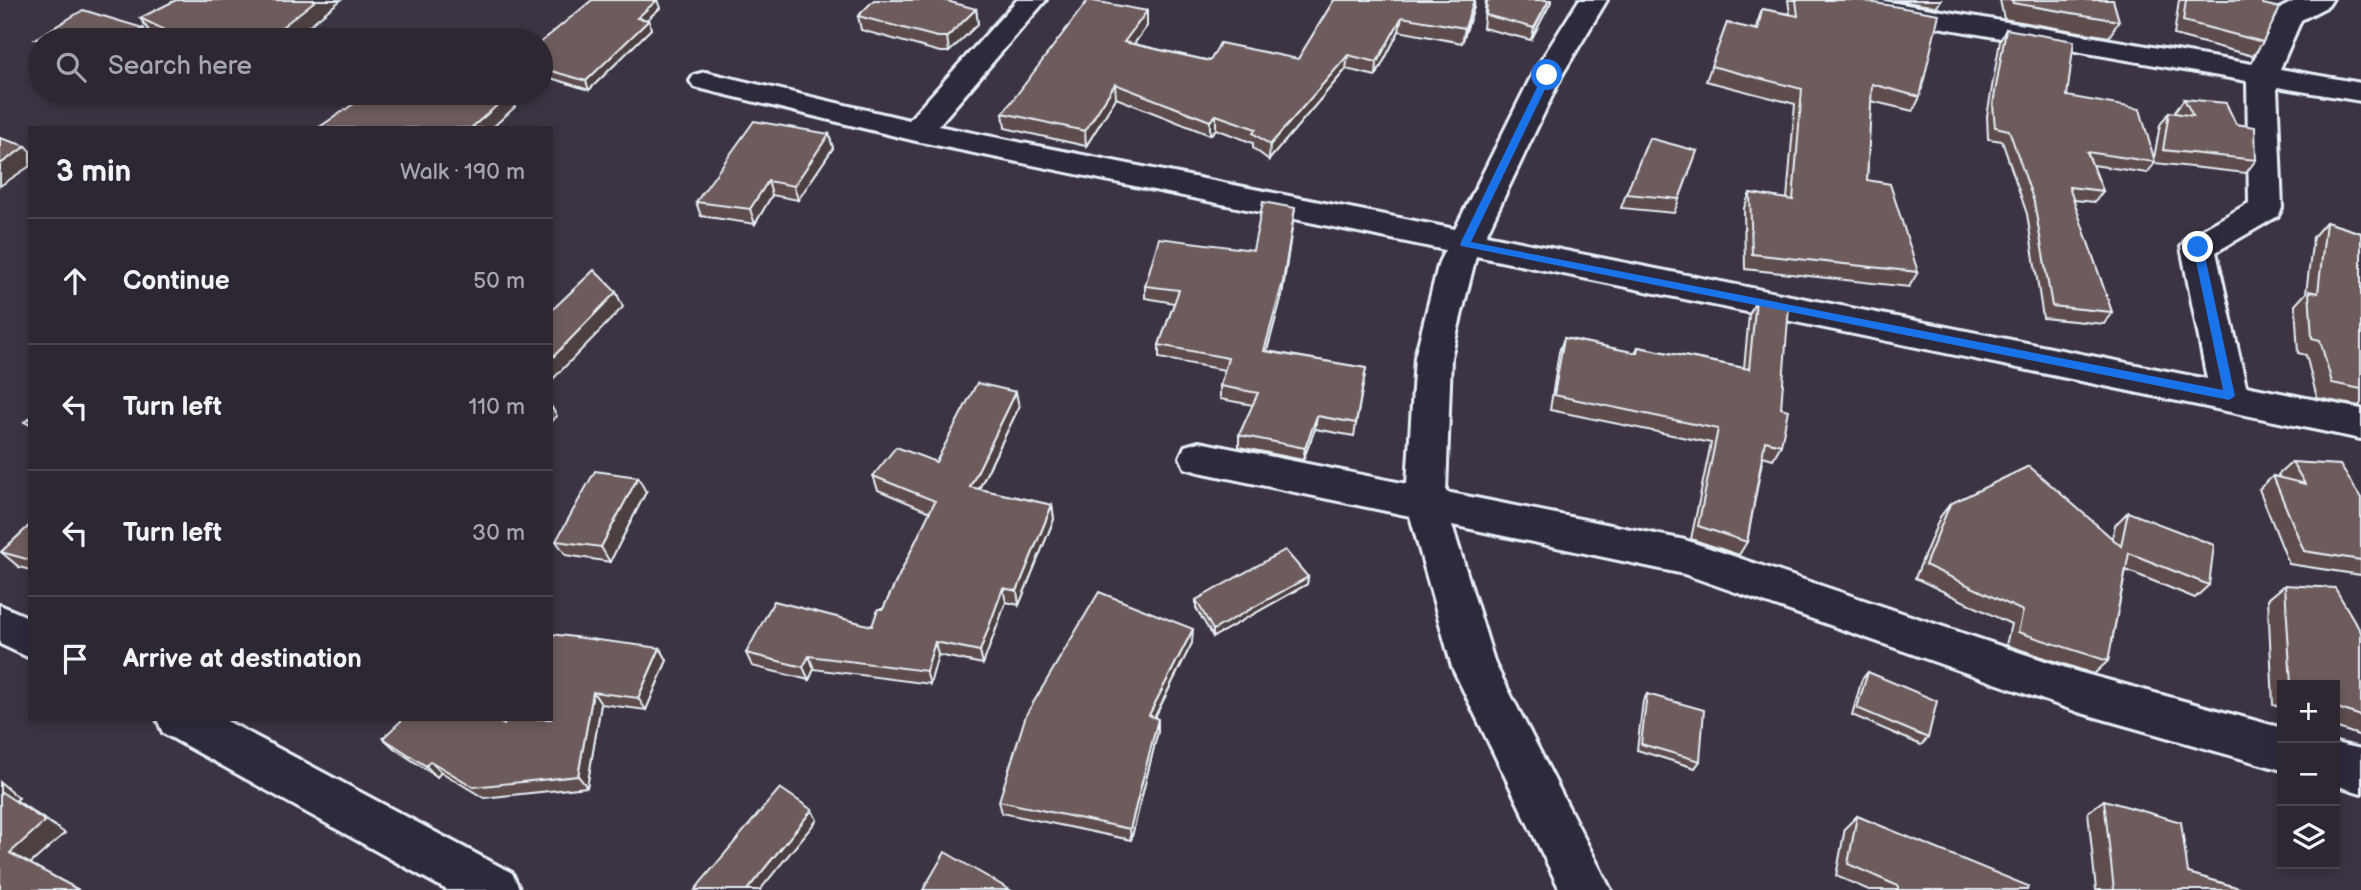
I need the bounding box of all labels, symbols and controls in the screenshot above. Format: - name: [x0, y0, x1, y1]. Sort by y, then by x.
- search box: [28, 28, 553, 105]
- icon: search: [52, 48, 90, 86]
- text: Search here: [108, 51, 252, 82]
- route start: [1531, 59, 1562, 90]
- text: 3 min: [56, 154, 131, 190]
- text: Walk · 190 m: [400, 158, 525, 186]
- route end: [2182, 231, 2213, 262]
- icon: ahead: [56, 262, 94, 300]
- text: Continue: [123, 266, 230, 297]
- text: 50 m: [473, 267, 525, 295]
- icon: left: [56, 388, 94, 426]
- text: Turn left: [123, 392, 222, 423]
- text: 110 m: [468, 393, 525, 421]
- icon: left: [56, 514, 94, 552]
- text: Turn left: [123, 518, 222, 549]
- text: 30 m: [472, 519, 525, 547]
- icon: arrive: [56, 640, 94, 678]
- text: Arrive at destination: [123, 644, 362, 675]
- map controls: [2277, 680, 2340, 869]
- button: +: [2277, 680, 2340, 743]
- button: −: [2277, 743, 2340, 806]
- button: layers: [2277, 806, 2340, 869]

